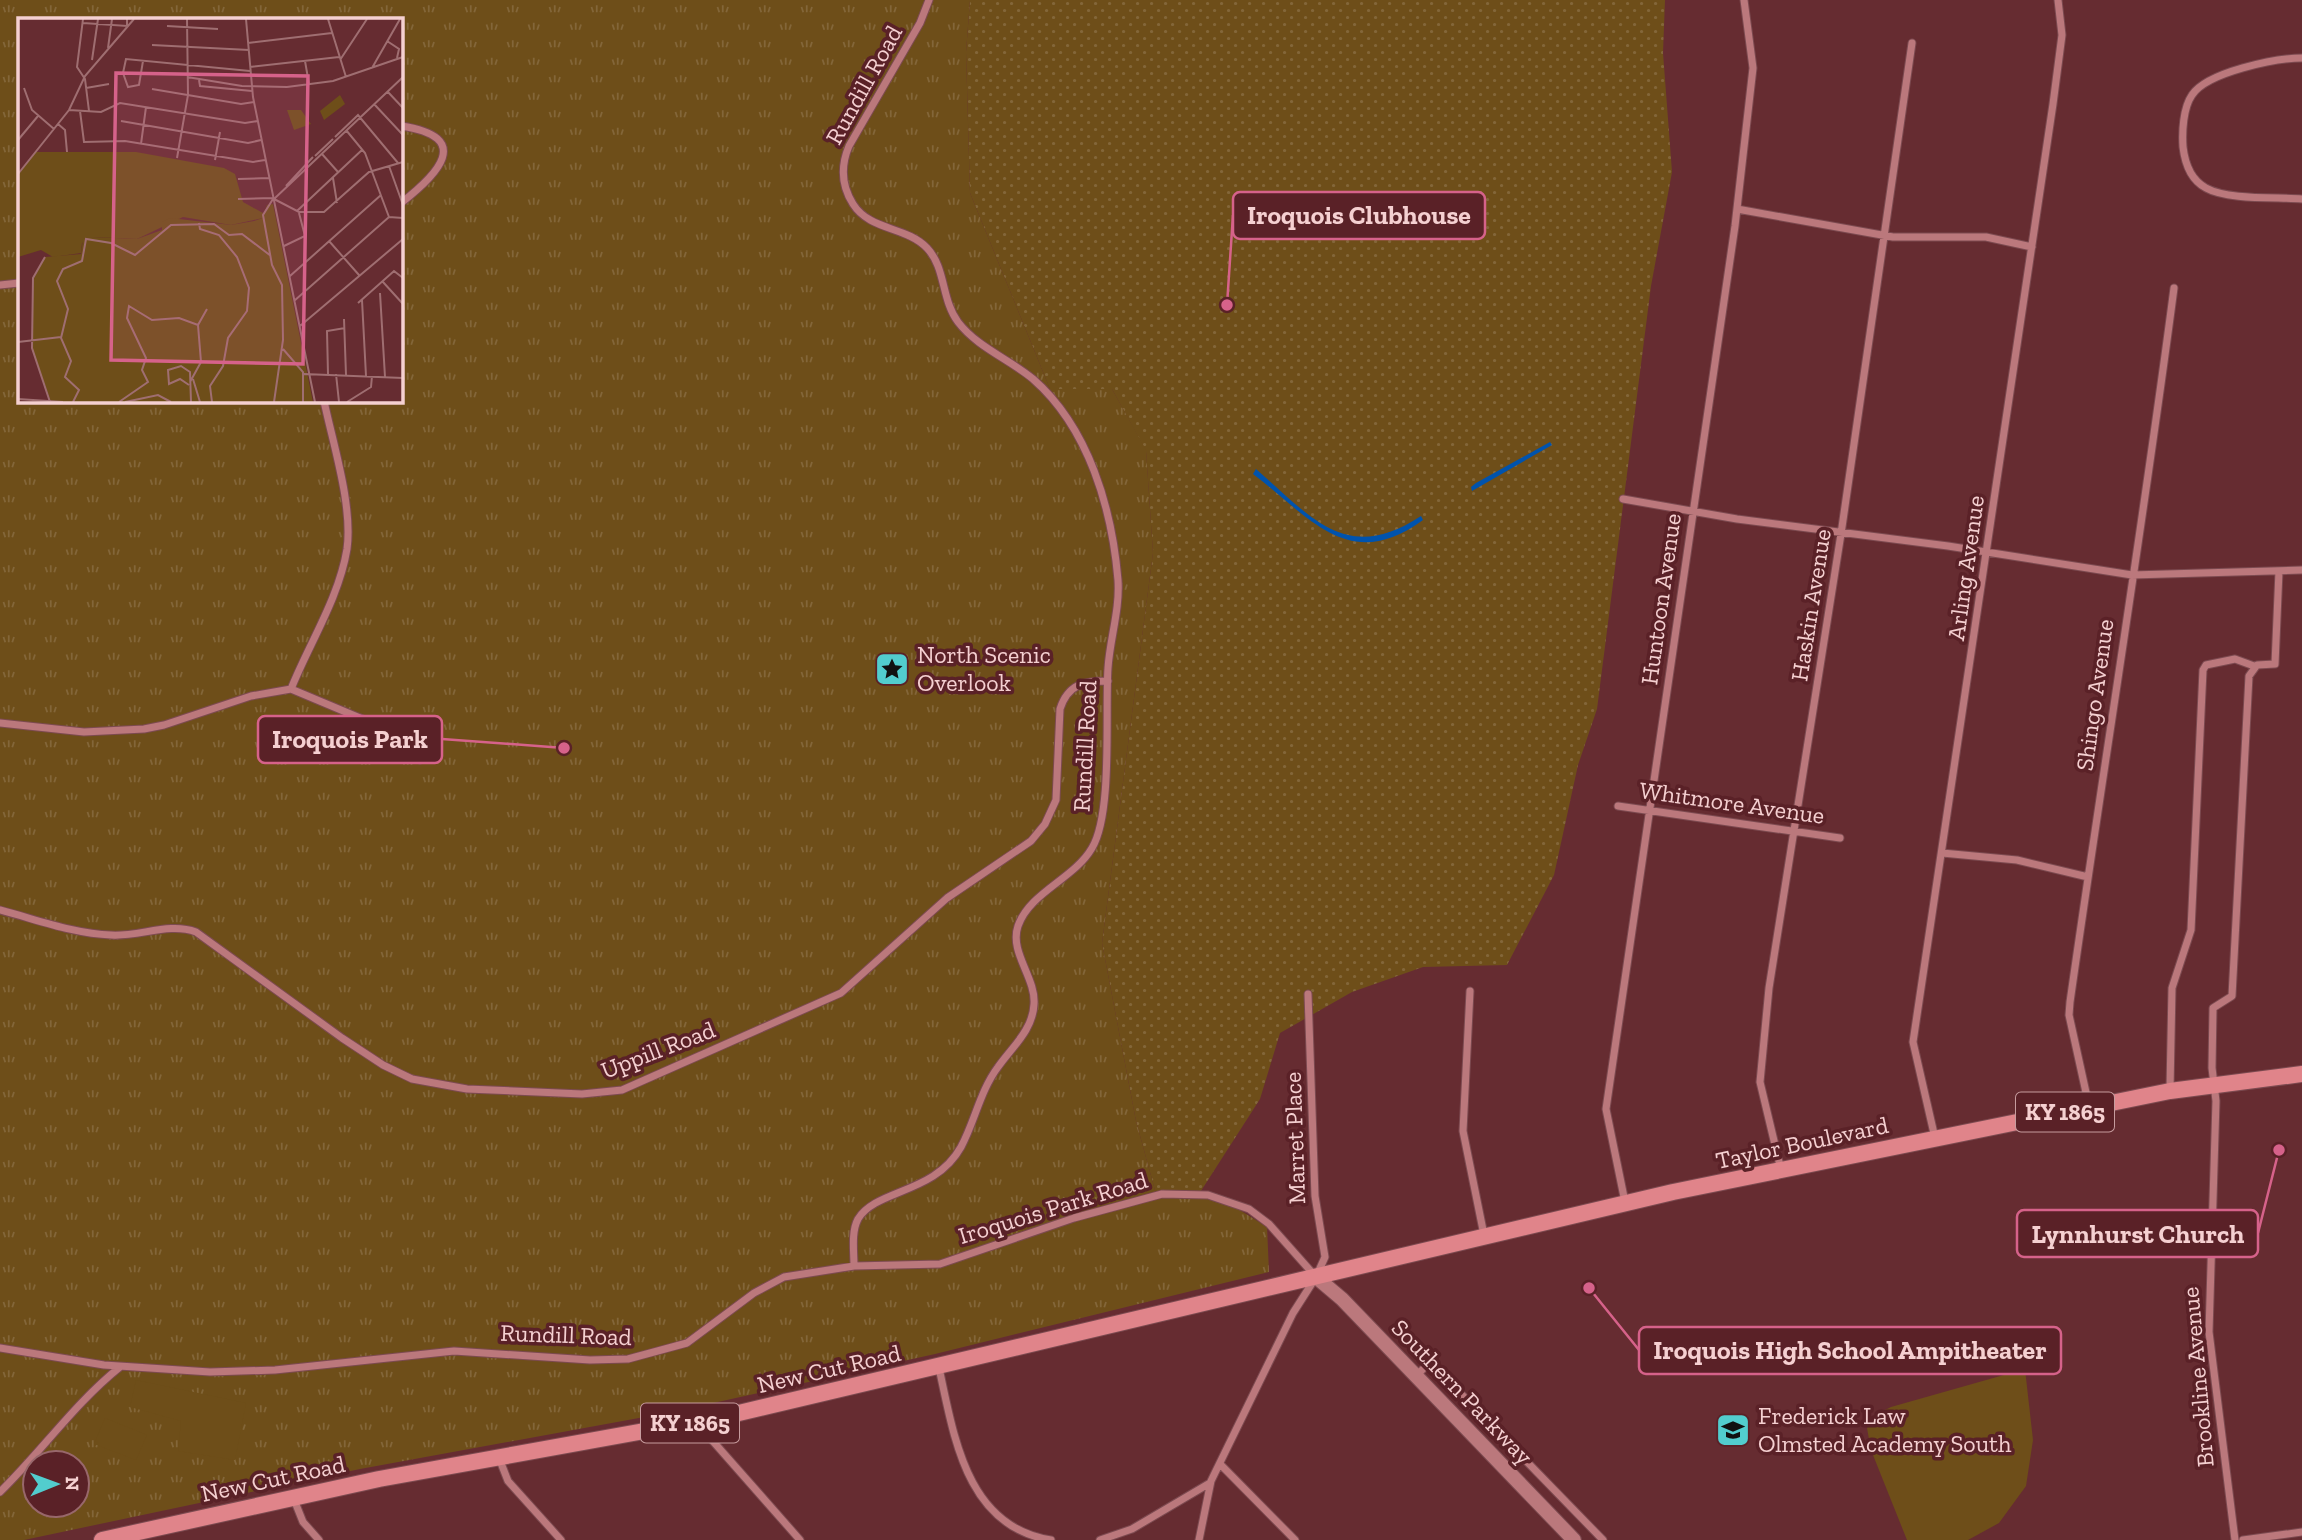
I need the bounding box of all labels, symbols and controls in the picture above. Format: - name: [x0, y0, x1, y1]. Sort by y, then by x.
- inset map: [18, 18, 402, 402]
- street label: Rundill Road: [819, 20, 908, 149]
- callout: Iroquois Clubhouse: [1233, 192, 1485, 239]
- text: Iroquois Clubhouse: [1247, 199, 1471, 231]
- street label: Arling Avenue: [1941, 494, 1990, 642]
- street label: Huntoon Avenue: [1634, 511, 1687, 687]
- street label: Haskin Avenue: [1784, 527, 1837, 683]
- street label: Shingo Avenue: [2070, 617, 2120, 773]
- place label: North Scenic Overlook: [917, 640, 1051, 697]
- place icon: North Scenic Overlook: [873, 650, 911, 688]
- street label: Rundill Road: [1067, 679, 1102, 813]
- callout: Iroquois Park: [258, 716, 442, 763]
- text: Iroquois Park: [272, 723, 429, 755]
- street label: Whitmore Avenue: [1638, 775, 1826, 830]
- street label: Uppill Road: [597, 1015, 719, 1085]
- street label: Marret Place: [1278, 1071, 1311, 1205]
- road number: KY 1865: [2016, 1092, 2114, 1132]
- street label: Taylor Boulevard: [1713, 1110, 1891, 1175]
- street label: Iroquois Park Road: [955, 1165, 1151, 1250]
- callout: Lynnhurst Church: [2017, 1210, 2258, 1257]
- text: Lynnhurst Church: [2032, 1218, 2244, 1250]
- street label: Brookline Avenue: [2175, 1286, 2220, 1468]
- street label: Southern Parkway: [1386, 1313, 1540, 1471]
- street label: Rundill Road: [500, 1318, 632, 1351]
- callout: Iroquois High School Ampitheater: [1639, 1327, 2061, 1374]
- text: Iroquois High School Ampitheater: [1653, 1334, 2047, 1366]
- street label: New Cut Road: [754, 1338, 903, 1399]
- place label: Frederick Law Olmsted Academy South: [1758, 1401, 2012, 1458]
- road number: KY 1865: [641, 1404, 739, 1442]
- school or university icon: Frederick Law Olmsted Academy South: [1714, 1411, 1752, 1449]
- north arrow: [21, 1449, 91, 1519]
- street label: New Cut Road: [198, 1449, 348, 1508]
- text: N: [61, 1476, 84, 1491]

